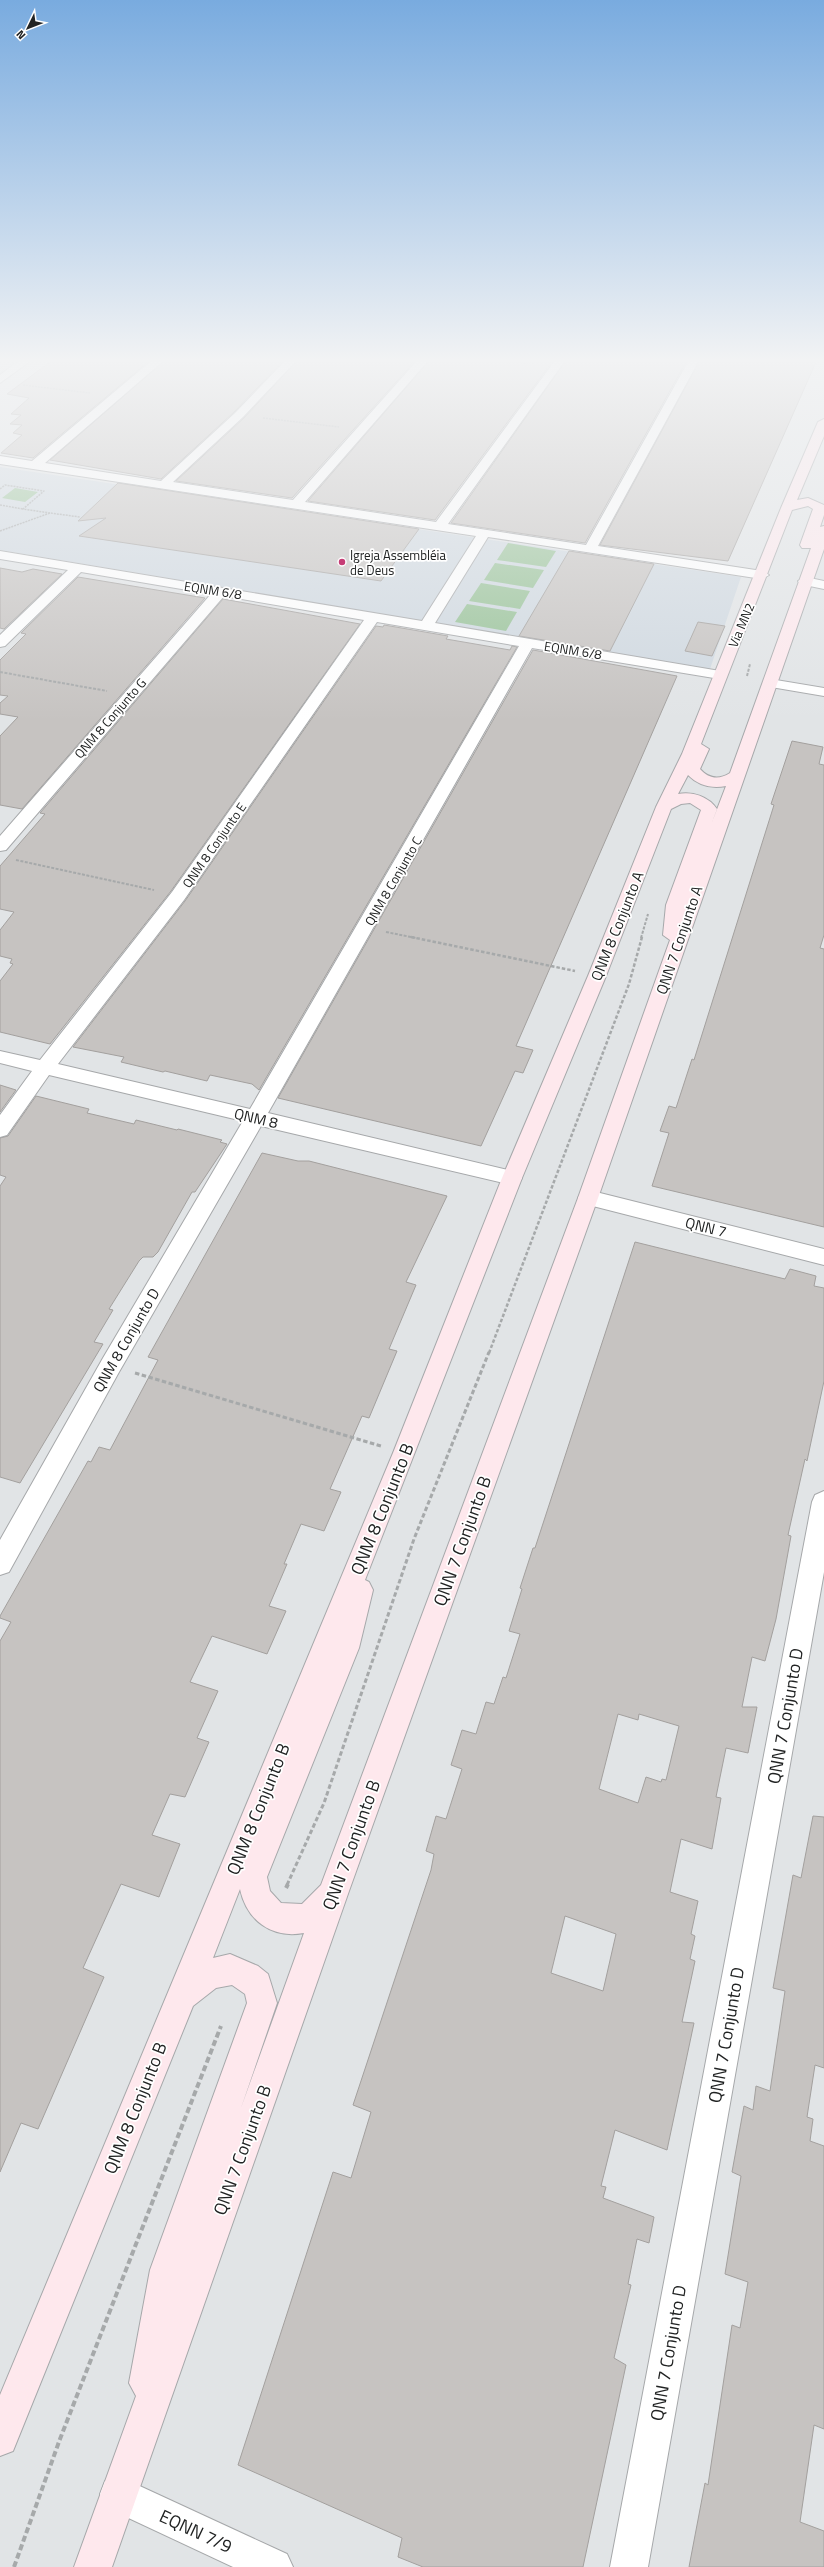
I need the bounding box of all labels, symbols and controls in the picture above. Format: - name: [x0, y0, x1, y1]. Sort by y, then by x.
- north arrow: [8, 8, 48, 48]
- text: N: [12, 27, 29, 43]
- place label: Igreja Assembléia de Deus: [350, 545, 446, 580]
- marker: Igreja Assembléia de Deus: [337, 557, 347, 567]
- street label: EQNM 6/8: [183, 576, 243, 604]
- street label: Via MN2: [723, 600, 759, 650]
- street label: EQNM 6/8: [543, 636, 603, 664]
- street label: QNM 8 Conjunto G: [69, 673, 151, 763]
- street label: QNM 8 Conjunto E: [177, 798, 251, 892]
- street label: QNM 8 Conjunto C: [359, 833, 427, 929]
- street label: QNM 8 Conjunto A: [585, 868, 649, 984]
- street label: QNN 7 Conjunto A: [650, 882, 708, 998]
- street label: QNM 8: [232, 1102, 280, 1134]
- street label: QNN 7: [683, 1211, 729, 1243]
- street label: QNM 8 Conjunto D: [87, 1284, 165, 1396]
- street label: QNM 8 Conjunto B: [343, 1439, 421, 1579]
- street label: QNN 7 Conjunto B: [426, 1472, 498, 1610]
- street label: QNN 7 Conjunto D: [760, 1646, 810, 1786]
- street label: QNM 8 Conjunto B: [219, 1739, 297, 1879]
- street label: QNN 7 Conjunto B: [315, 1776, 387, 1914]
- street label: QNN 7 Conjunto D: [701, 1965, 751, 2105]
- street label: QNM 8 Conjunto B: [96, 2038, 174, 2178]
- street label: QNN 7 Conjunto B: [206, 2081, 278, 2219]
- street label: QNN 7 Conjunto D: [643, 2283, 693, 2423]
- street label: EQNN 7/9: [155, 2502, 237, 2560]

